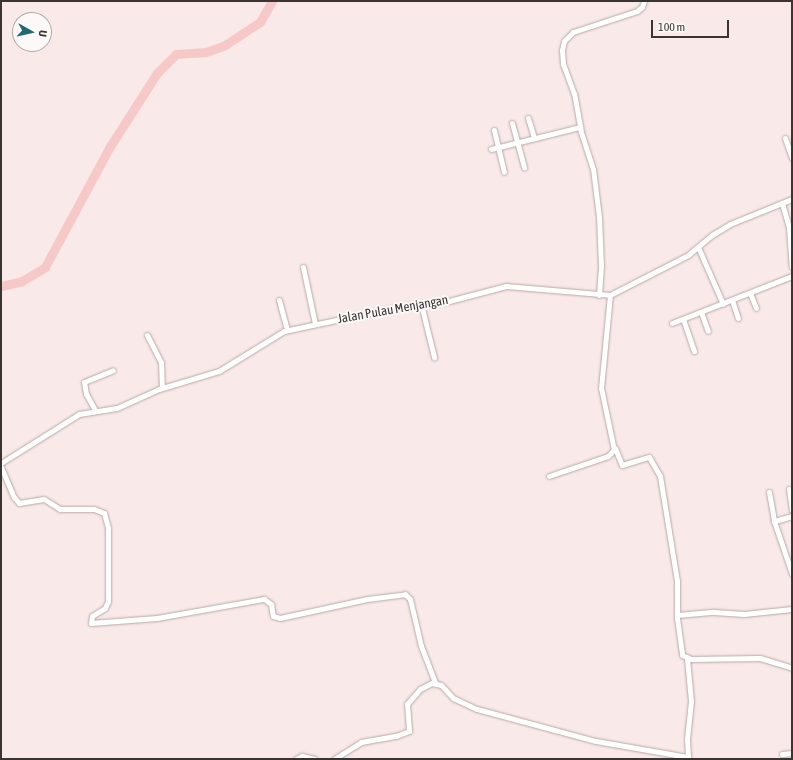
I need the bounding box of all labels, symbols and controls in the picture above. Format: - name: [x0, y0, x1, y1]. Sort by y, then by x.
- north arrow: [12, 12, 52, 52]
- scale bar: [653, 12, 731, 38]
- text: 100 m: [658, 20, 685, 34]
- text: U: [36, 29, 49, 38]
- street label: Jalan Pulau Menjangan: [337, 293, 449, 327]

